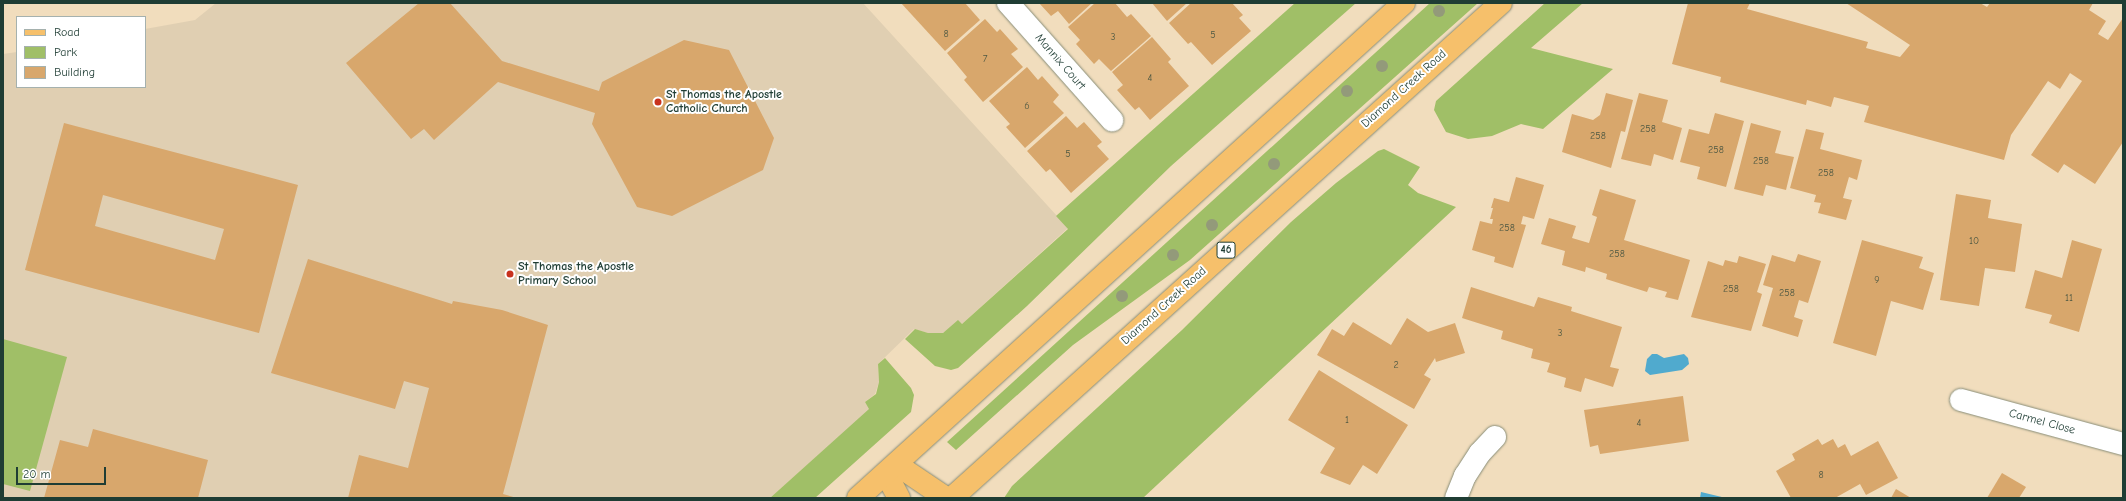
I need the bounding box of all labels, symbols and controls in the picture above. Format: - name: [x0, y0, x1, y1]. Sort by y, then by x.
- legend: [16, 16, 146, 88]
- text: Road: [54, 25, 80, 39]
- house number: 8: [943, 29, 949, 41]
- house number: 5: [1210, 30, 1216, 42]
- street label: Mannix Court: [1032, 31, 1088, 93]
- house number: 3: [1110, 32, 1116, 44]
- text: Park: [54, 45, 77, 59]
- street label: Diamond Creek Road: [1359, 47, 1449, 131]
- house number: 7: [983, 54, 987, 66]
- text: Building: [54, 65, 95, 79]
- house number: 4: [1148, 73, 1152, 85]
- place label: St Thomas the Apostle Catholic Church: [666, 88, 782, 116]
- marker: St Thomas the Apostle Catholic Church: [653, 97, 663, 107]
- house number: 6: [1024, 101, 1030, 113]
- house number: 258: [1640, 124, 1656, 136]
- house number: 258: [1590, 131, 1606, 143]
- house number: 258: [1708, 145, 1724, 157]
- house number: 5: [1065, 149, 1071, 161]
- house number: 258: [1753, 156, 1769, 168]
- house number: 258: [1818, 168, 1834, 180]
- house number: 258: [1499, 223, 1515, 235]
- house number: 10: [1969, 236, 1979, 248]
- road number: 46: [1216, 241, 1236, 259]
- house number: 258: [1609, 249, 1625, 261]
- place label: St Thomas the Apostle Primary School: [518, 260, 634, 288]
- street label: Diamond Creek Road: [1119, 264, 1209, 348]
- marker: St Thomas the Apostle Primary School: [505, 269, 515, 279]
- house number: 9: [1874, 275, 1880, 287]
- house number: 258: [1723, 284, 1739, 296]
- house number: 258: [1779, 288, 1795, 300]
- house number: 11: [2065, 293, 2073, 305]
- house number: 3: [1557, 328, 1563, 340]
- house number: 2: [1393, 360, 1399, 372]
- street label: Carmel Close: [2007, 406, 2077, 438]
- house number: 1: [1345, 415, 1349, 427]
- house number: 4: [1637, 418, 1641, 430]
- scale bar: [18, 459, 108, 485]
- text: 20 m: [23, 467, 51, 481]
- house number: 8: [1818, 470, 1824, 482]

